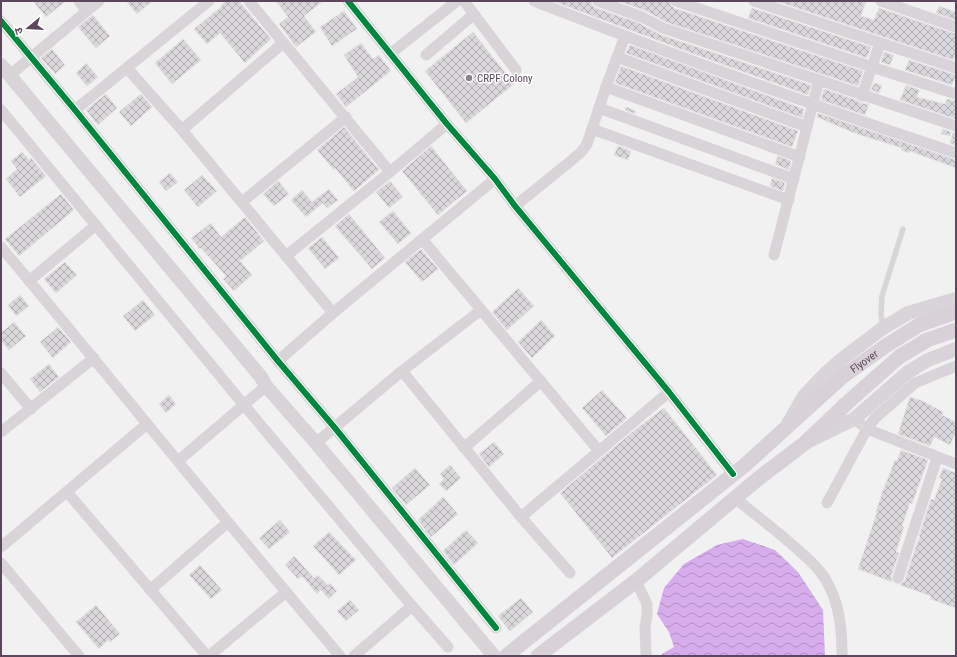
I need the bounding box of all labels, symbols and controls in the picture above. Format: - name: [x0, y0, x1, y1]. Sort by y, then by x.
- north arrow: [8, 8, 48, 48]
- text: उ: [12, 25, 26, 36]
- place label: CRPF Colony: [477, 72, 533, 85]
- marker: CRPF Colony: [464, 73, 474, 83]
- street label: Flyover: [848, 347, 881, 376]

